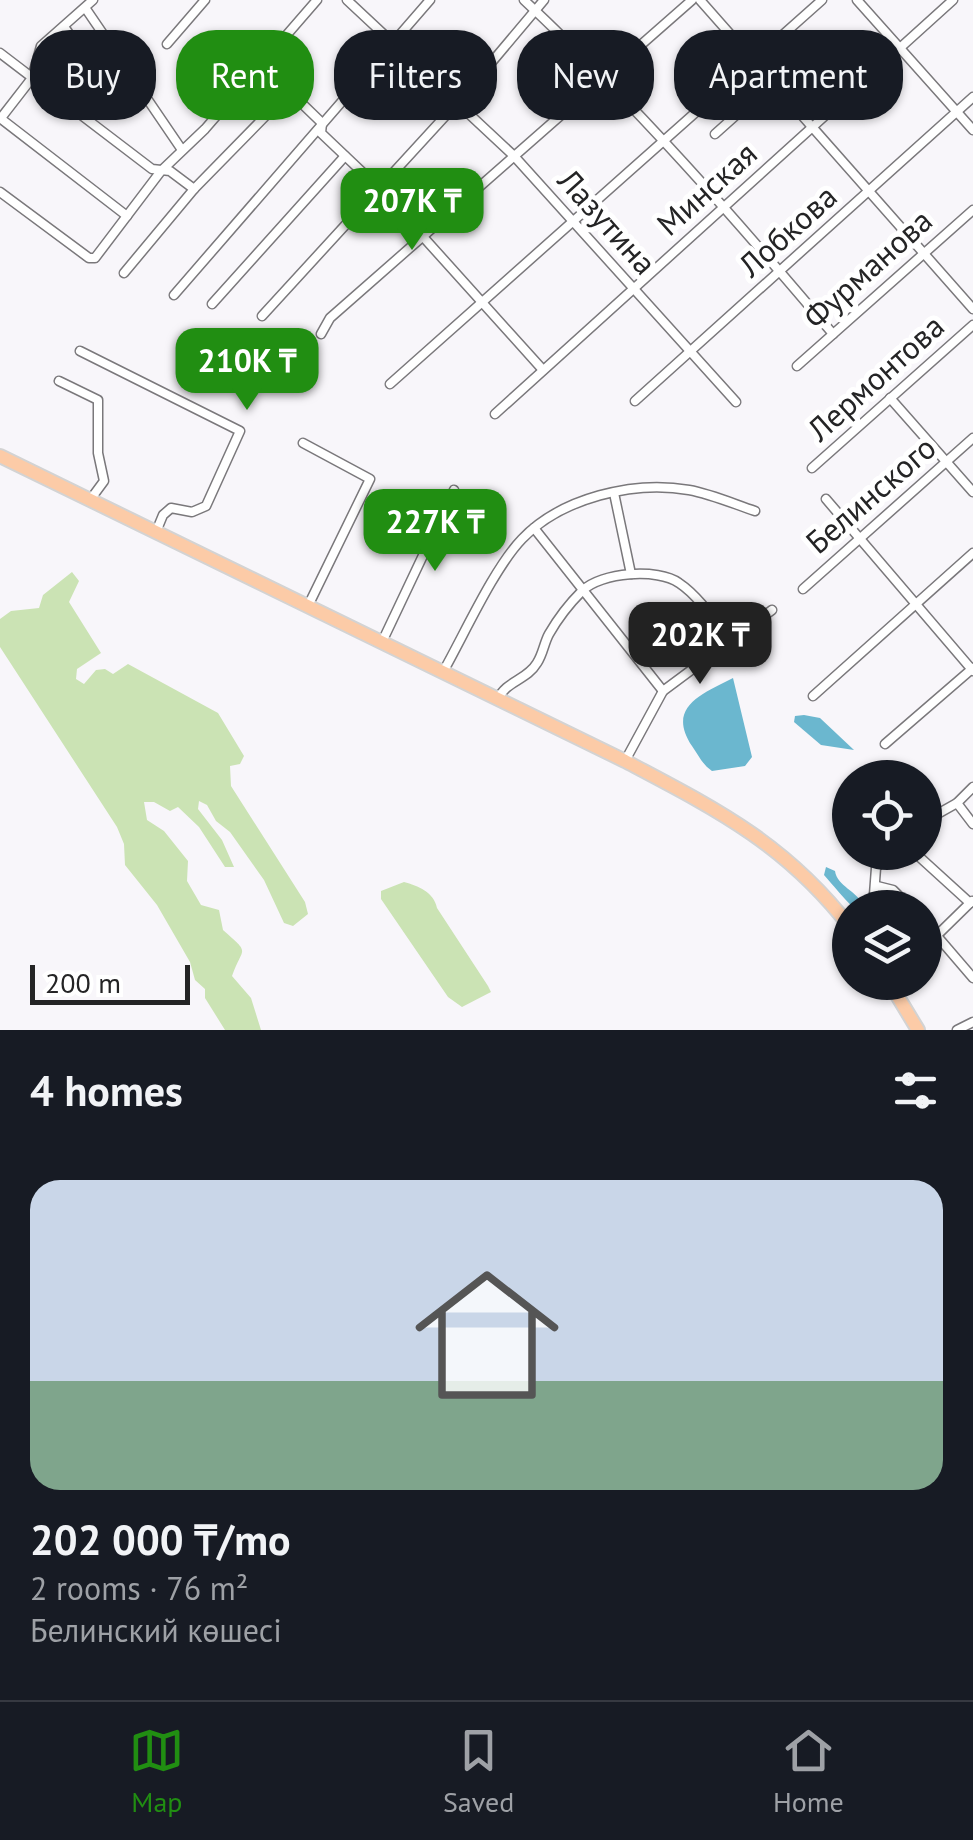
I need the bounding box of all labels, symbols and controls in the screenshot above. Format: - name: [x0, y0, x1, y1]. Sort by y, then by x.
- chip: Buy: [30, 30, 156, 120]
- chip: Rent: [176, 30, 314, 120]
- chip: Filters: [334, 30, 497, 120]
- chip: New: [517, 30, 654, 120]
- chip: Apartment: [674, 30, 903, 120]
- street label: Минская: [647, 132, 765, 244]
- street label: Лазутина: [549, 159, 666, 283]
- pin: 207K ₸: [331, 168, 493, 253]
- street label: Лобкова: [729, 175, 845, 286]
- text: 207K ₸: [363, 179, 461, 221]
- street label: Фурманова: [794, 199, 941, 337]
- street label: Лермонтова: [797, 305, 952, 450]
- pin: 210K ₸: [166, 328, 328, 413]
- text: 210K ₸: [198, 339, 296, 381]
- street label: Белинского: [797, 426, 944, 562]
- pin: 227K ₸: [354, 489, 516, 574]
- text: 227K ₸: [386, 500, 484, 542]
- pin: 202K ₸: [619, 602, 781, 687]
- text: 202K ₸: [651, 613, 749, 655]
- map controls: [832, 760, 942, 1000]
- button: locate: [832, 760, 942, 870]
- button: layers: [832, 890, 942, 1000]
- scale bar: [30, 960, 190, 1004]
- text: 200 m: [45, 964, 121, 1001]
- text: 4 homes: [30, 1063, 183, 1118]
- icon: filters: [888, 1063, 943, 1118]
- icon: home: [397, 1245, 577, 1425]
- text: 202 000 ₸/mo: [30, 1512, 291, 1567]
- text: 2 rooms · 76 m²: [30, 1567, 248, 1609]
- text: Белинский көшесі: [30, 1609, 282, 1651]
- tab: Map: [129, 1723, 184, 1820]
- tab: Saved: [443, 1723, 514, 1820]
- tab: Home: [773, 1723, 844, 1820]

